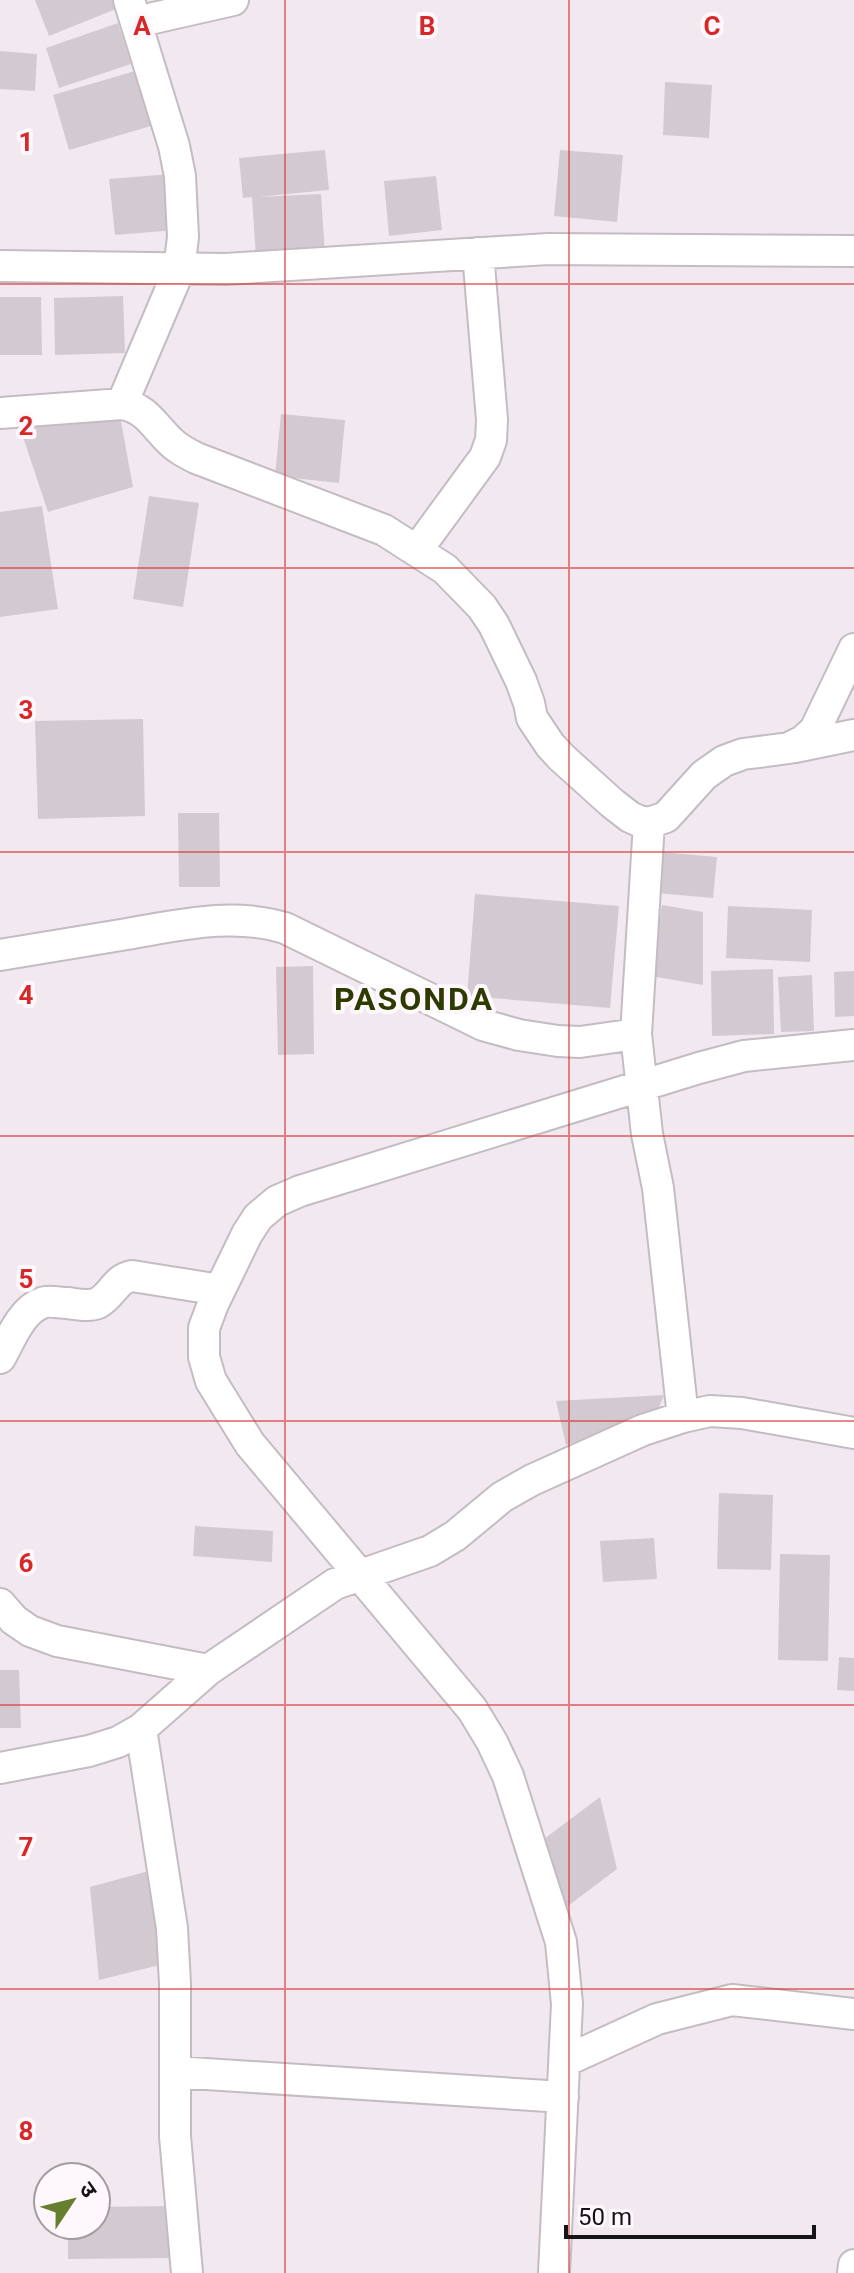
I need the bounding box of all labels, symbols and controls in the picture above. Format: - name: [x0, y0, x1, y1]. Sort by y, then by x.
- text: A: [133, 11, 151, 41]
- text: B: [419, 11, 435, 41]
- text: C: [703, 11, 721, 41]
- text: 1: [19, 127, 33, 157]
- text: 2: [19, 411, 33, 441]
- text: 3: [19, 695, 33, 725]
- text: 4: [19, 980, 34, 1010]
- district label: PASONDA: [334, 980, 494, 1018]
- text: 5: [19, 1264, 33, 1294]
- text: 6: [19, 1548, 34, 1578]
- text: 7: [19, 1832, 33, 1862]
- text: 8: [19, 2116, 33, 2146]
- north arrow: [32, 2161, 112, 2241]
- text: उ: [74, 2177, 103, 2203]
- scale bar: [566, 2189, 814, 2239]
- text: 50 m: [578, 2203, 632, 2231]

